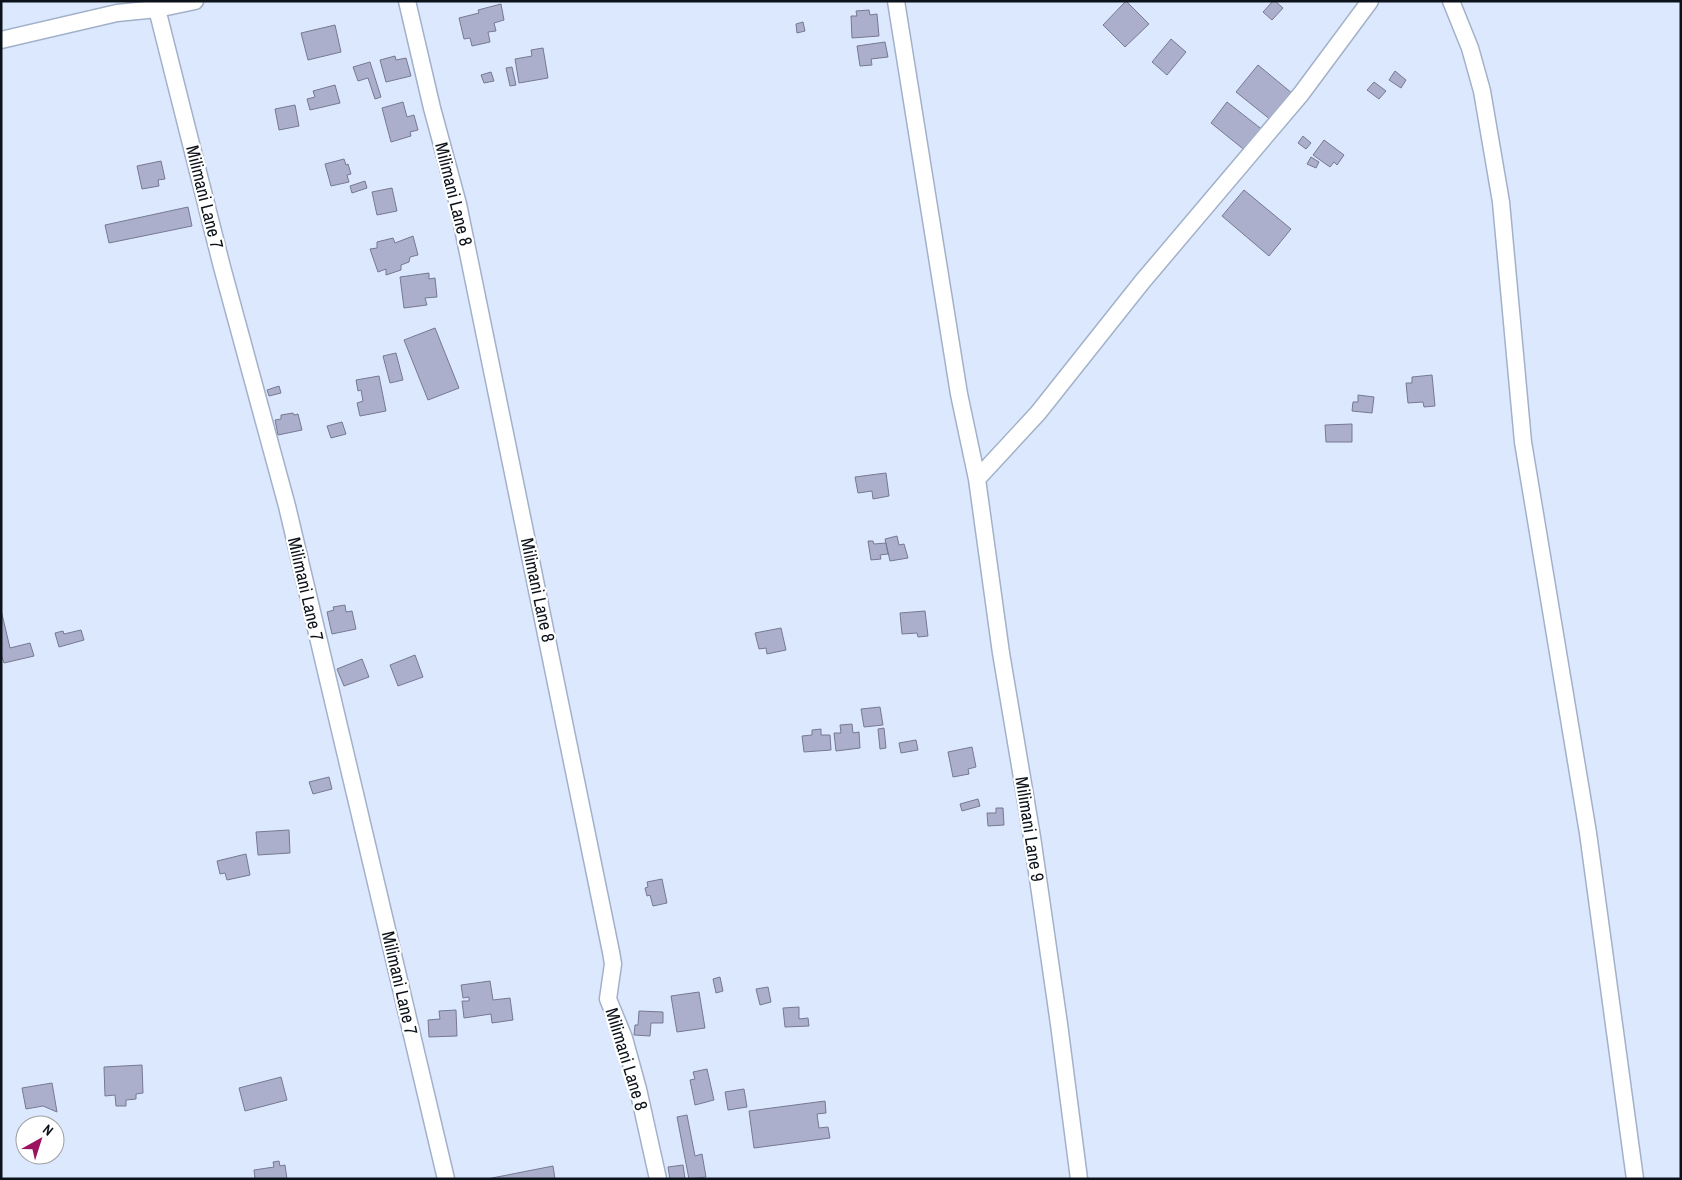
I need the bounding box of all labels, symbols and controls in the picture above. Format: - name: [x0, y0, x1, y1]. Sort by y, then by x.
- street label: Milimani Lane 8: [429, 140, 479, 248]
- street label: Milimani Lane 7: [180, 143, 230, 251]
- street label: Milimani Lane 7: [282, 535, 330, 643]
- street label: Milimani Lane 8: [515, 536, 561, 644]
- street label: Milimani Lane 9: [1009, 775, 1051, 883]
- street label: Milimani Lane 7: [376, 929, 424, 1037]
- street label: Milimani Lane 8: [600, 1005, 654, 1113]
- north arrow: [15, 1115, 65, 1165]
- text: N: [39, 1120, 57, 1140]

